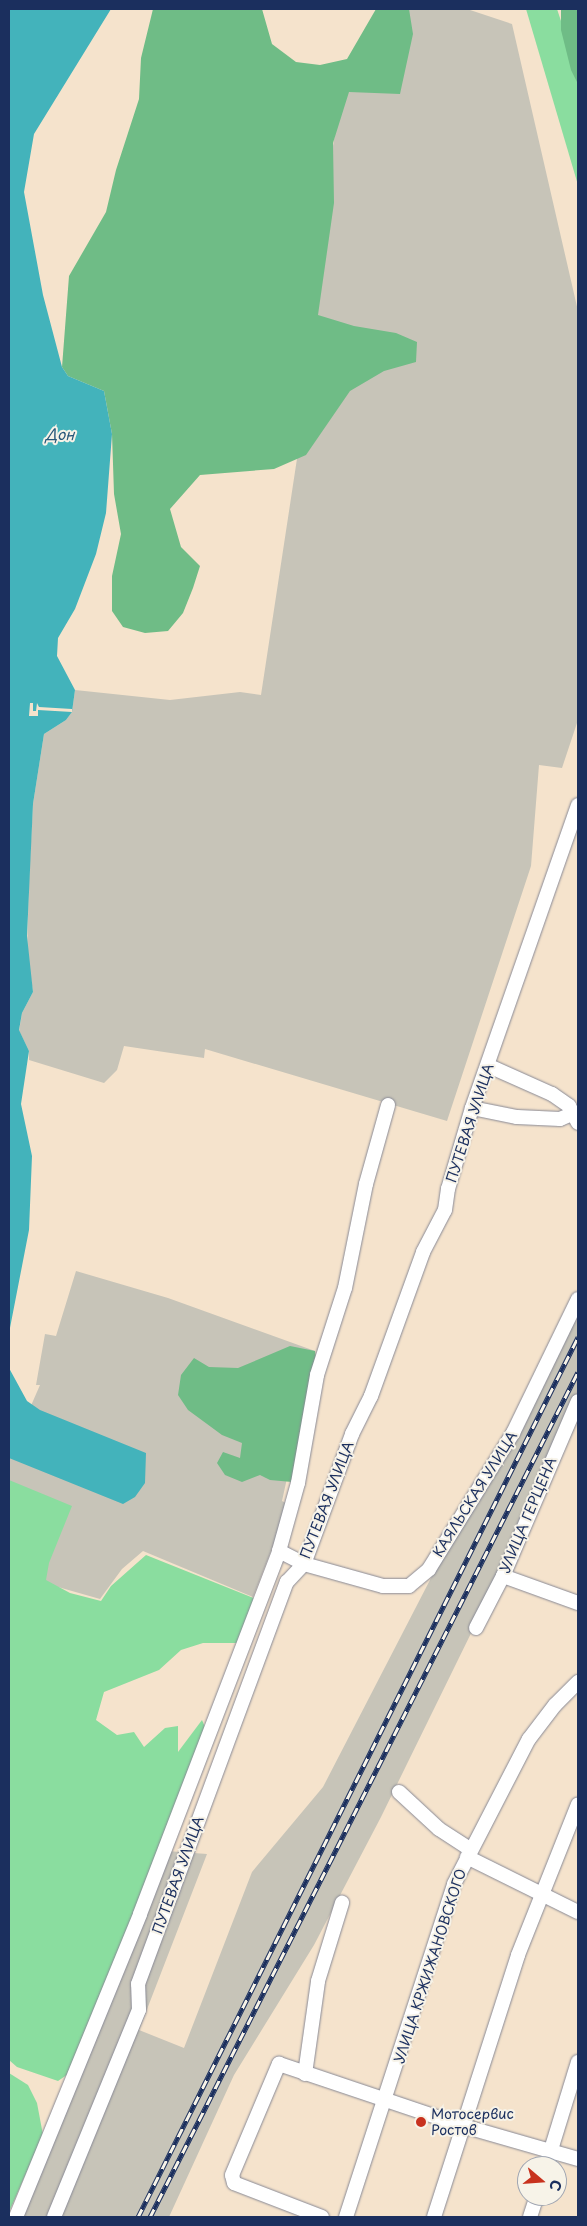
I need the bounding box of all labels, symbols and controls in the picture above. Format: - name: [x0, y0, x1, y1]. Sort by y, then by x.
- water label: Дон: [46, 425, 74, 443]
- street label: ПУТЕВАЯ УЛИЦА: [443, 1062, 497, 1184]
- street label: КАЯЛЬСКАЯ УЛИЦА: [429, 1428, 521, 1560]
- street label: ПУТЕВАЯ УЛИЦА: [297, 1439, 357, 1561]
- street label: УЛИЦА ГЕРЦЕНА: [496, 1455, 560, 1575]
- street label: ПУТЕВАЯ УЛИЦА: [149, 1814, 207, 1936]
- street label: УЛИЦА КРЖИЖАНОВСКОГО: [390, 1866, 470, 2066]
- place label: Мотосервис Ростов: [431, 2106, 514, 2138]
- marker: Мотосервис Ростов: [415, 2116, 427, 2128]
- north arrow: [517, 2156, 567, 2206]
- text: С: [544, 2177, 567, 2194]

